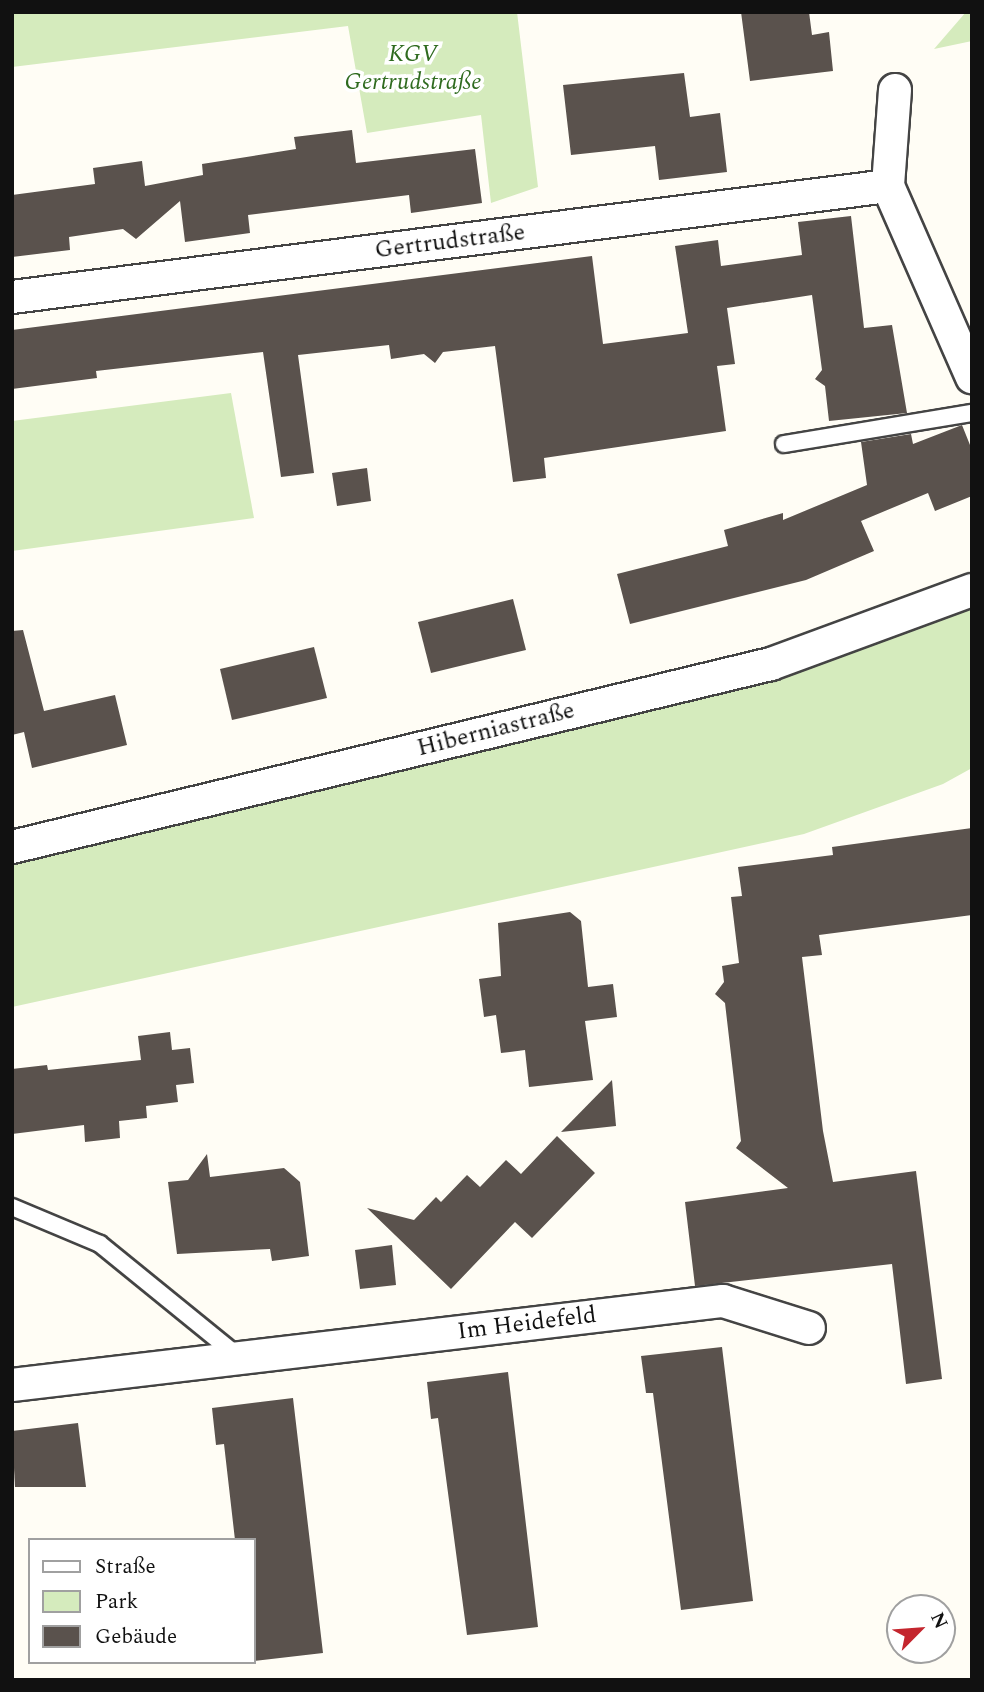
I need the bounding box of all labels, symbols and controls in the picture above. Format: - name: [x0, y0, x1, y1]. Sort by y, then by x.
- park label: KGV Gertrudstraße: [344, 41, 482, 97]
- street label: Gertrudstraße: [373, 218, 527, 266]
- street label: Hiberniastraße: [414, 697, 578, 763]
- street label: Im Heidefeld: [456, 1301, 598, 1347]
- legend: [28, 1538, 256, 1664]
- text: Straße: [95, 1551, 156, 1583]
- text: Park: [95, 1586, 138, 1618]
- north arrow: [886, 1594, 956, 1664]
- text: N: [922, 1608, 955, 1634]
- text: Gebäude: [95, 1621, 177, 1653]

